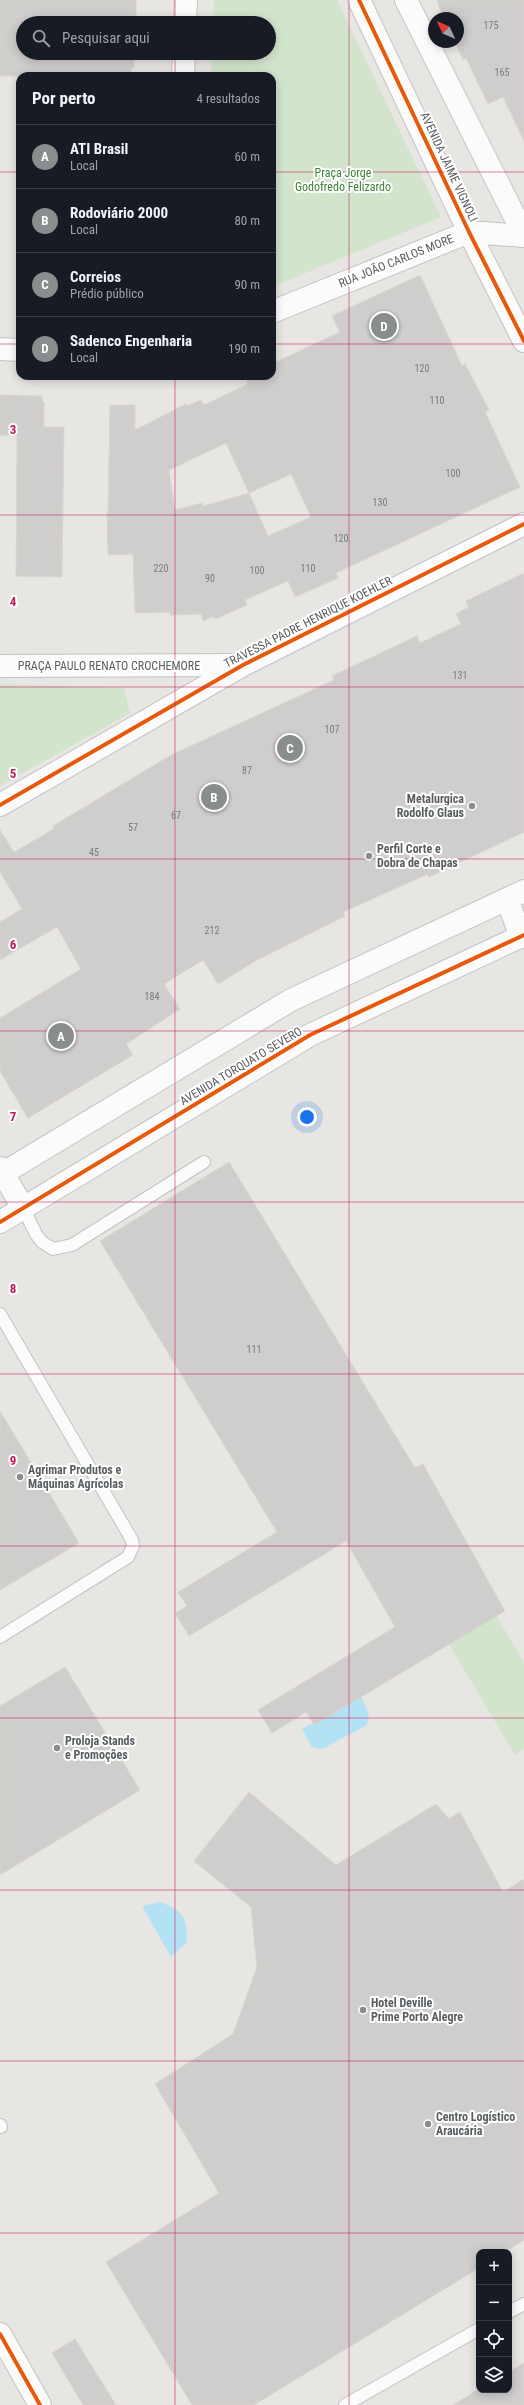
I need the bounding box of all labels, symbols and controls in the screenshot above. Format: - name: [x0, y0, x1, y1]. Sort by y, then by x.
- north arrow: [428, 12, 464, 48]
- search box: [16, 16, 276, 60]
- house number: 175: [484, 20, 498, 31]
- icon: search: [30, 27, 52, 49]
- text: Pesquisar aqui: [62, 29, 150, 47]
- house number: 165: [495, 67, 509, 78]
- text: Por perto: [32, 88, 96, 108]
- text: 4 resultados: [196, 91, 260, 106]
- street label: AVENIDA JAIME VIGNOLI: [417, 110, 481, 224]
- text: ATI Brasil: [70, 140, 128, 158]
- text: A: [41, 149, 49, 164]
- text: 60 m: [234, 149, 260, 164]
- text: Local: [70, 158, 98, 173]
- park label: Praça Jorge Godofredo Felizardo: [295, 166, 391, 194]
- text: Rodoviário 2000: [70, 204, 168, 222]
- text: B: [41, 213, 49, 228]
- text: 80 m: [234, 213, 260, 228]
- text: Local: [70, 222, 98, 237]
- street label: RUA JOÃO CARLOS MORE: [336, 230, 455, 290]
- text: Correios: [70, 268, 121, 286]
- text: C: [41, 277, 49, 292]
- text: 90 m: [234, 277, 260, 292]
- text: Prédio público: [70, 286, 144, 301]
- pin: D: [371, 311, 397, 341]
- text: Sadenco Engenharia: [70, 332, 192, 350]
- text: D: [41, 341, 49, 356]
- text: 190 m: [228, 341, 260, 356]
- text: Local: [70, 350, 98, 365]
- house number: 120: [415, 363, 429, 374]
- house number: 110: [430, 395, 444, 406]
- text: 3: [10, 422, 16, 437]
- house number: 100: [446, 468, 460, 479]
- house number: 130: [373, 497, 387, 508]
- house number: 120: [334, 533, 348, 544]
- house number: 220: [154, 563, 168, 574]
- house number: 110: [301, 563, 315, 574]
- house number: 100: [250, 565, 264, 576]
- house number: 90: [205, 573, 215, 584]
- street label: TRAVESSA PADRE HENRIQUE KOEHLER: [222, 573, 395, 671]
- text: 4: [10, 594, 17, 609]
- street label: PRAÇA PAULO RENATO CROCHEMORE: [18, 659, 200, 673]
- house number: 131: [453, 670, 467, 681]
- house number: 107: [325, 724, 339, 735]
- pin: C: [277, 733, 303, 763]
- house number: 87: [242, 765, 252, 776]
- text: 5: [10, 766, 17, 781]
- pin: B: [201, 782, 227, 812]
- place label: Metalurgica Rodolfo Glaus: [397, 792, 465, 820]
- marker: Metalurgica Rodolfo Glaus: [467, 801, 477, 811]
- house number: 67: [171, 810, 181, 821]
- house number: 57: [128, 822, 138, 833]
- place label: Perfil Corte e Dobra de Chapas: [377, 842, 458, 870]
- house number: 45: [89, 847, 99, 858]
- marker: Perfil Corte e Dobra de Chapas: [364, 851, 374, 861]
- house number: 212: [205, 925, 219, 936]
- text: 6: [10, 937, 17, 952]
- house number: 184: [145, 991, 159, 1002]
- pin: A: [48, 1021, 74, 1051]
- street label: AVENIDA TORQUATO SEVERO: [177, 1024, 305, 1108]
- your location: [297, 1107, 317, 1127]
- text: 7: [10, 1109, 17, 1124]
- text: 8: [10, 1281, 16, 1296]
- house number: 111: [247, 1344, 261, 1355]
- text: 9: [10, 1453, 16, 1468]
- place label: Agrimar Produtos e Máquinas Agrícolas: [28, 1463, 124, 1491]
- marker: Agrimar Produtos e Máquinas Agrícolas: [15, 1472, 25, 1482]
- place label: Proloja Stands e Promoções: [65, 1734, 136, 1762]
- marker: Proloja Stands e Promoções: [52, 1743, 62, 1753]
- place label: Hotel Deville Prime Porto Alegre: [371, 1996, 463, 2024]
- marker: Hotel Deville Prime Porto Alegre: [358, 2005, 368, 2015]
- place label: Centro Logístico Araucária: [436, 2110, 515, 2138]
- marker: Centro Logístico Araucária: [423, 2119, 433, 2129]
- map controls: [476, 2249, 512, 2393]
- button: +: [476, 2249, 512, 2285]
- button: −: [476, 2285, 512, 2321]
- button: locate: [476, 2321, 512, 2357]
- button: layers: [476, 2357, 512, 2393]

